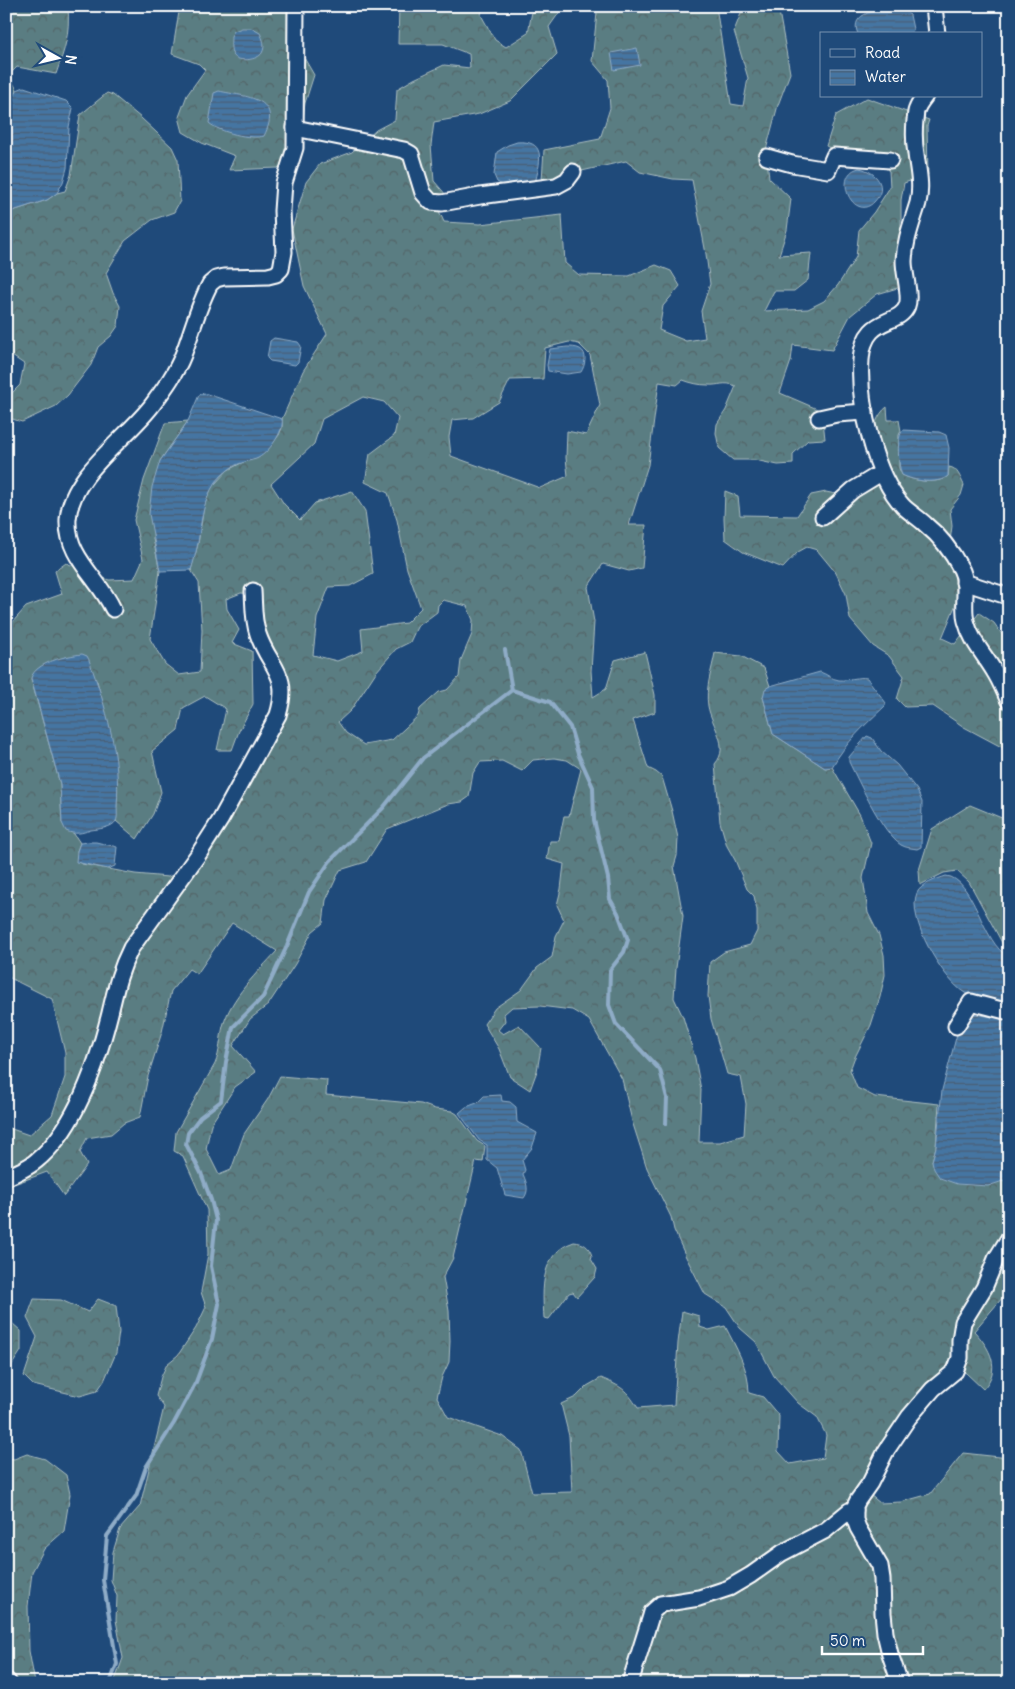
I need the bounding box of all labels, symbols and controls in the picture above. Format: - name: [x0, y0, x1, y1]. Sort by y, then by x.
- north arrow: [32, 32, 82, 82]
- legend: [820, 32, 982, 98]
- text: Road: [865, 43, 900, 62]
- text: N: [61, 54, 80, 66]
- text: Water: [865, 67, 906, 86]
- scale bar: [822, 1624, 924, 1656]
- text: 50 m: [830, 1631, 865, 1650]

